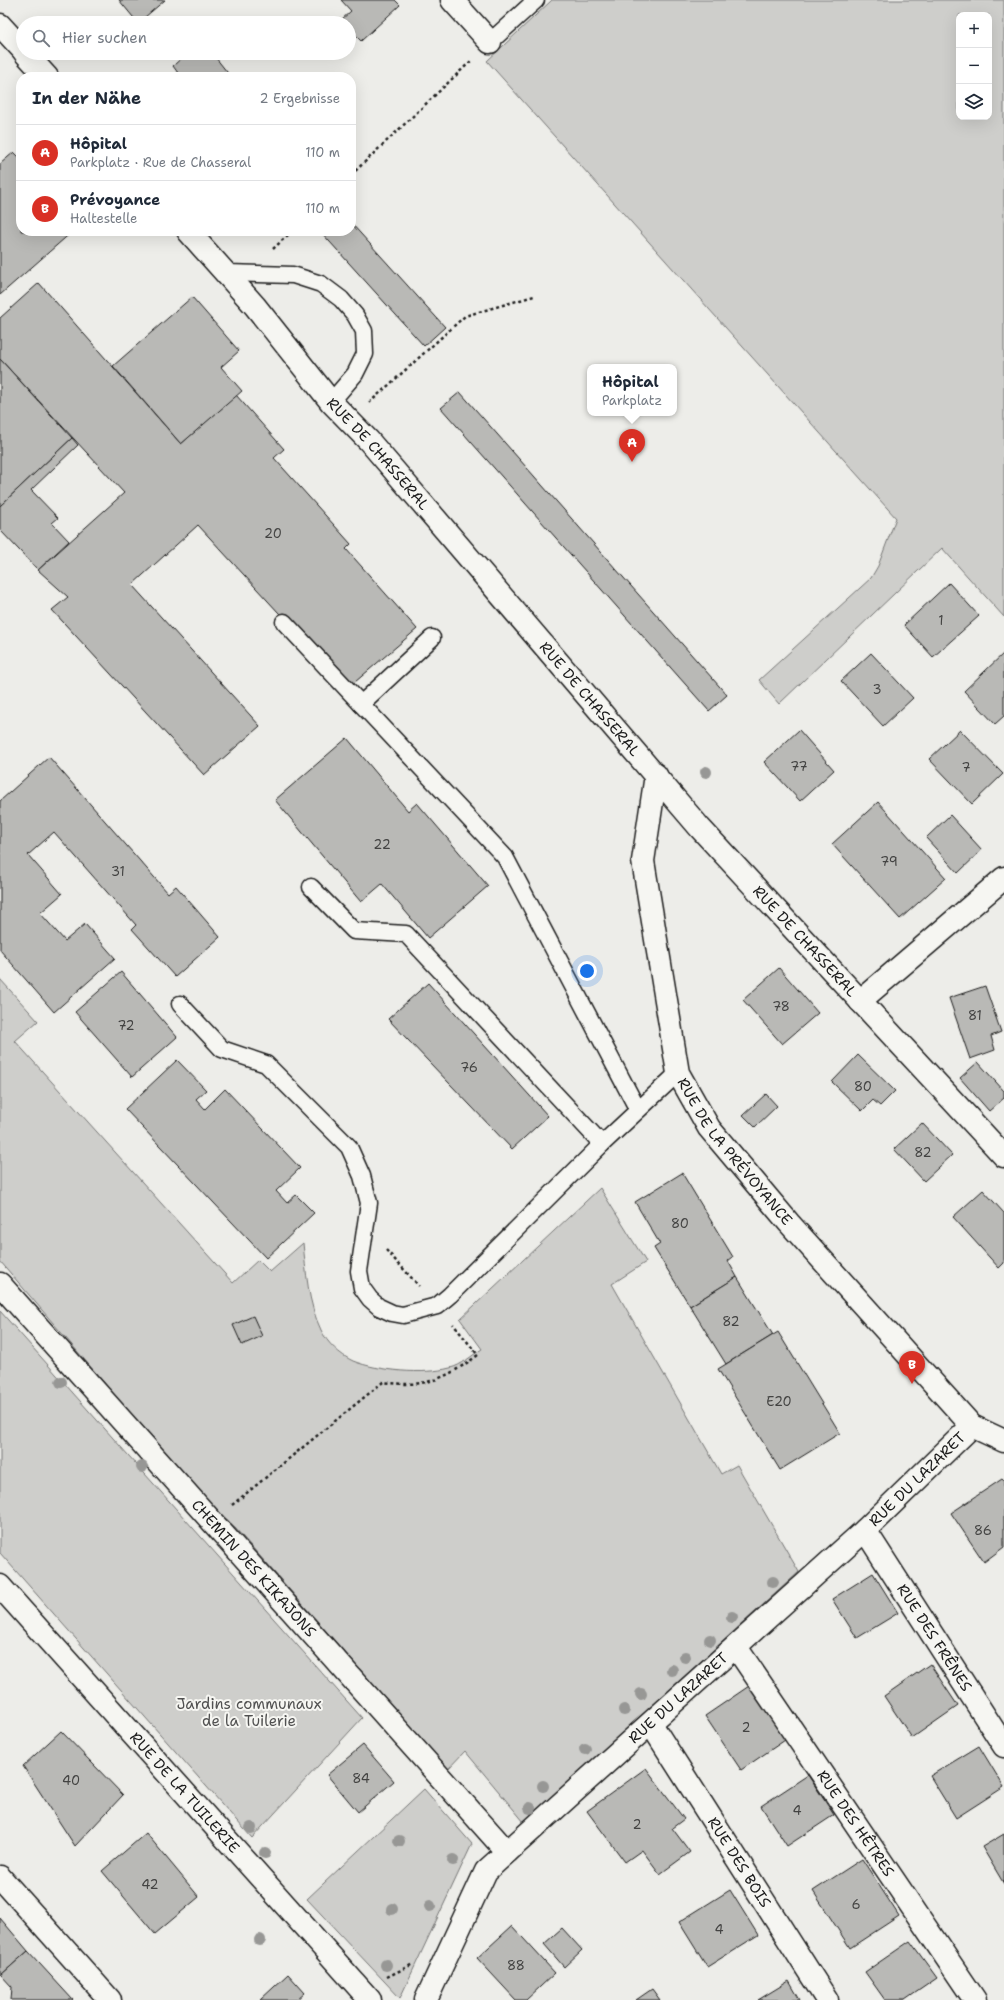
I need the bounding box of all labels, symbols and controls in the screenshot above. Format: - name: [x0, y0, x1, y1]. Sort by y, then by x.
- map controls: [956, 12, 992, 120]
- button: +: [956, 12, 992, 48]
- search box: [16, 16, 356, 60]
- icon: search: [30, 27, 52, 49]
- text: Hier suchen: [62, 28, 147, 48]
- button: −: [956, 48, 992, 84]
- button: layers: [956, 84, 992, 120]
- text: In der Nähe: [32, 87, 141, 109]
- text: 2 Ergebnisse: [260, 90, 340, 107]
- text: Hôpital: [70, 134, 127, 154]
- text: A: [40, 144, 50, 161]
- text: 110 m: [305, 144, 340, 161]
- text: Parkplatz · Rue de Chasseral: [70, 154, 251, 171]
- text: Prévoyance: [70, 190, 160, 210]
- text: B: [41, 200, 49, 217]
- text: 110 m: [305, 200, 340, 217]
- text: Haltestelle: [70, 210, 137, 227]
- popup: [587, 364, 677, 416]
- text: Hôpital: [602, 372, 659, 392]
- text: Parkplatz: [602, 392, 662, 409]
- street label: RUE DE CHASSERAL: [322, 393, 434, 514]
- pin: A: [619, 429, 645, 462]
- house number: 20: [264, 525, 282, 542]
- house number: 1: [938, 612, 944, 629]
- street label: RUE DE CHASSERAL: [535, 637, 644, 761]
- house number: 3: [872, 681, 882, 698]
- house number: 77: [790, 758, 808, 775]
- house number: 7: [961, 759, 971, 776]
- house number: 22: [373, 836, 391, 853]
- house number: 79: [880, 853, 898, 870]
- house number: 31: [111, 863, 125, 880]
- street label: RUE DE CHASSERAL: [748, 881, 861, 1001]
- your location: [577, 961, 597, 981]
- house number: 78: [772, 998, 790, 1015]
- house number: 81: [968, 1007, 982, 1024]
- house number: 72: [117, 1017, 135, 1034]
- house number: 76: [460, 1059, 478, 1076]
- street label: RUE DE LA PRÉVOYANCE: [673, 1074, 797, 1229]
- house number: 80: [854, 1078, 872, 1095]
- house number: 82: [914, 1144, 932, 1161]
- house number: 80: [671, 1215, 689, 1232]
- house number: 82: [722, 1313, 740, 1330]
- pin: B: [899, 1351, 925, 1384]
- house number: E20: [766, 1393, 792, 1410]
- street label: RUE DU LAZARET: [865, 1428, 970, 1531]
- street label: CHEMIN DES KIKAJONS: [187, 1495, 320, 1641]
- house number: 86: [974, 1522, 992, 1539]
- street label: RUE DES FRÊNES: [892, 1580, 976, 1695]
- street label: RUE DU LAZARET: [624, 1648, 732, 1748]
- park label: Jardins communaux de la Tuilerie: [177, 1694, 322, 1731]
- house number: 2: [741, 1719, 751, 1736]
- street label: RUE DE LA TUILERIE: [125, 1728, 244, 1857]
- street label: RUE DES HÊTRES: [812, 1766, 899, 1881]
- house number: 84: [352, 1770, 370, 1787]
- house number: 40: [62, 1772, 80, 1789]
- house number: 4: [792, 1802, 802, 1819]
- street label: RUE DES BOIS: [703, 1813, 775, 1911]
- house number: 2: [632, 1816, 642, 1833]
- house number: 42: [141, 1876, 159, 1893]
- house number: 6: [851, 1896, 861, 1913]
- house number: 4: [714, 1921, 724, 1938]
- house number: 88: [507, 1957, 525, 1974]

